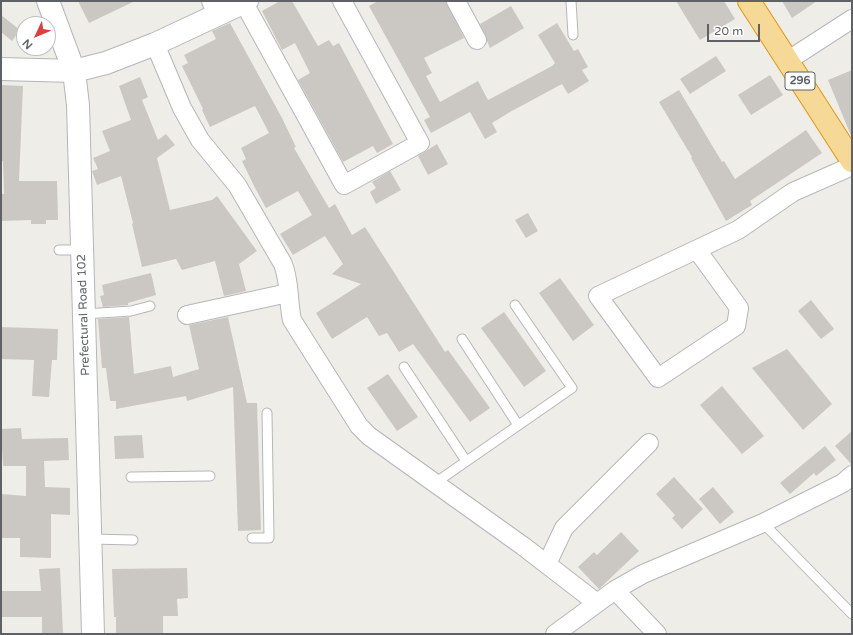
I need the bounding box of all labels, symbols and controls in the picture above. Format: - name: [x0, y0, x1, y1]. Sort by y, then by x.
- north arrow: [16, 16, 56, 56]
- scale bar: [709, 16, 762, 42]
- text: 20 m: [714, 24, 743, 38]
- text: N: [20, 36, 35, 52]
- road number: 296: [785, 72, 815, 90]
- street label: Prefectural Road 102: [75, 254, 93, 376]

